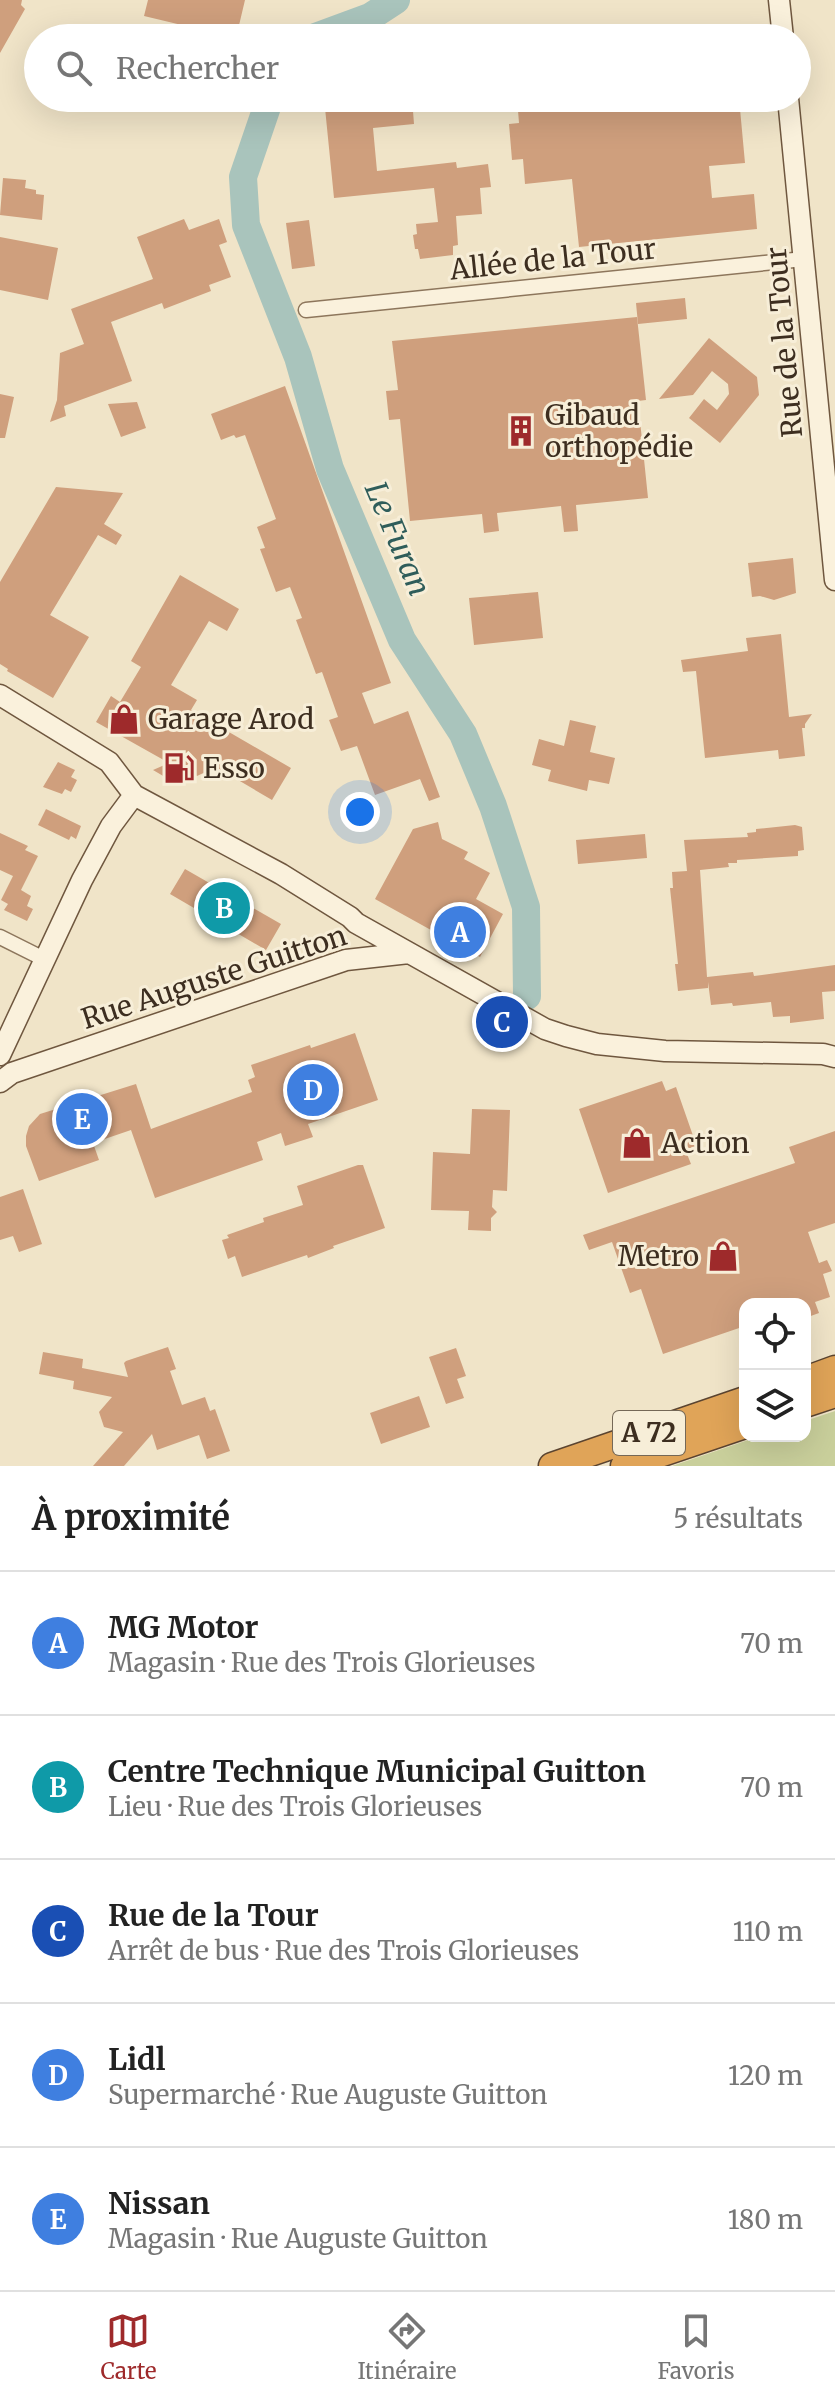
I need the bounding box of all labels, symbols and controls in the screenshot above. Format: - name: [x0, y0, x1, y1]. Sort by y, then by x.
- search box: [24, 24, 811, 112]
- icon: search: [52, 46, 96, 90]
- text: Rechercher: [116, 49, 279, 87]
- street label: Allée de la Tour: [447, 230, 658, 288]
- street label: Rue de la Tour: [758, 245, 810, 439]
- place label: Gibaud orthopédie: [545, 397, 693, 465]
- building icon: Gibaud orthopédie: [504, 414, 538, 448]
- water label: Le Furan: [357, 476, 439, 601]
- place label: Garage Arod: [148, 701, 314, 737]
- shop icon: Garage Arod: [107, 702, 141, 736]
- place label: Esso: [203, 750, 265, 786]
- fuel station icon: Esso: [162, 751, 196, 785]
- your location: [340, 792, 380, 832]
- pin: B: [198, 878, 250, 938]
- pin: A: [434, 902, 486, 962]
- street label: Rue Auguste Guitton: [77, 917, 351, 1037]
- pin: C: [476, 992, 528, 1052]
- pin: D: [287, 1060, 339, 1120]
- pin: E: [56, 1089, 108, 1149]
- place label: Action: [660, 1125, 750, 1161]
- shop icon: Action: [620, 1126, 654, 1160]
- place label: Metro: [618, 1238, 699, 1274]
- shop icon: Metro: [706, 1239, 740, 1273]
- map controls: [739, 1298, 811, 1442]
- button: locate: [739, 1298, 811, 1370]
- button: layers: [739, 1370, 811, 1442]
- road number: A 72: [613, 1411, 685, 1455]
- text: À proximité: [32, 1497, 230, 1539]
- text: 5 résultats: [673, 1502, 803, 1535]
- text: MG Motor: [108, 1608, 259, 1646]
- text: A: [49, 1627, 67, 1660]
- text: 70 m: [740, 1627, 803, 1660]
- text: Magasin · Rue des Trois Glorieuses: [108, 1646, 535, 1679]
- text: Centre Technique Municipal Guitton: [108, 1752, 646, 1790]
- text: B: [49, 1771, 67, 1804]
- text: 70 m: [740, 1771, 803, 1804]
- text: Lieu · Rue des Trois Glorieuses: [108, 1790, 482, 1823]
- text: Rue de la Tour: [108, 1896, 319, 1934]
- text: C: [49, 1915, 67, 1948]
- text: 110 m: [733, 1915, 803, 1948]
- text: Arrêt de bus · Rue des Trois Glorieuses: [108, 1934, 579, 1967]
- text: Lidl: [108, 2040, 165, 2078]
- text: D: [48, 2059, 68, 2092]
- text: 120 m: [728, 2059, 803, 2092]
- text: Supermarché · Rue Auguste Guitton: [108, 2078, 548, 2111]
- text: Nissan: [108, 2184, 210, 2222]
- text: E: [50, 2203, 66, 2236]
- text: 180 m: [728, 2203, 803, 2236]
- text: Magasin · Rue Auguste Guitton: [108, 2222, 488, 2255]
- tab: Carte: [101, 2309, 156, 2385]
- tab: Itinéraire: [358, 2309, 456, 2385]
- tab: Favoris: [658, 2309, 734, 2385]

